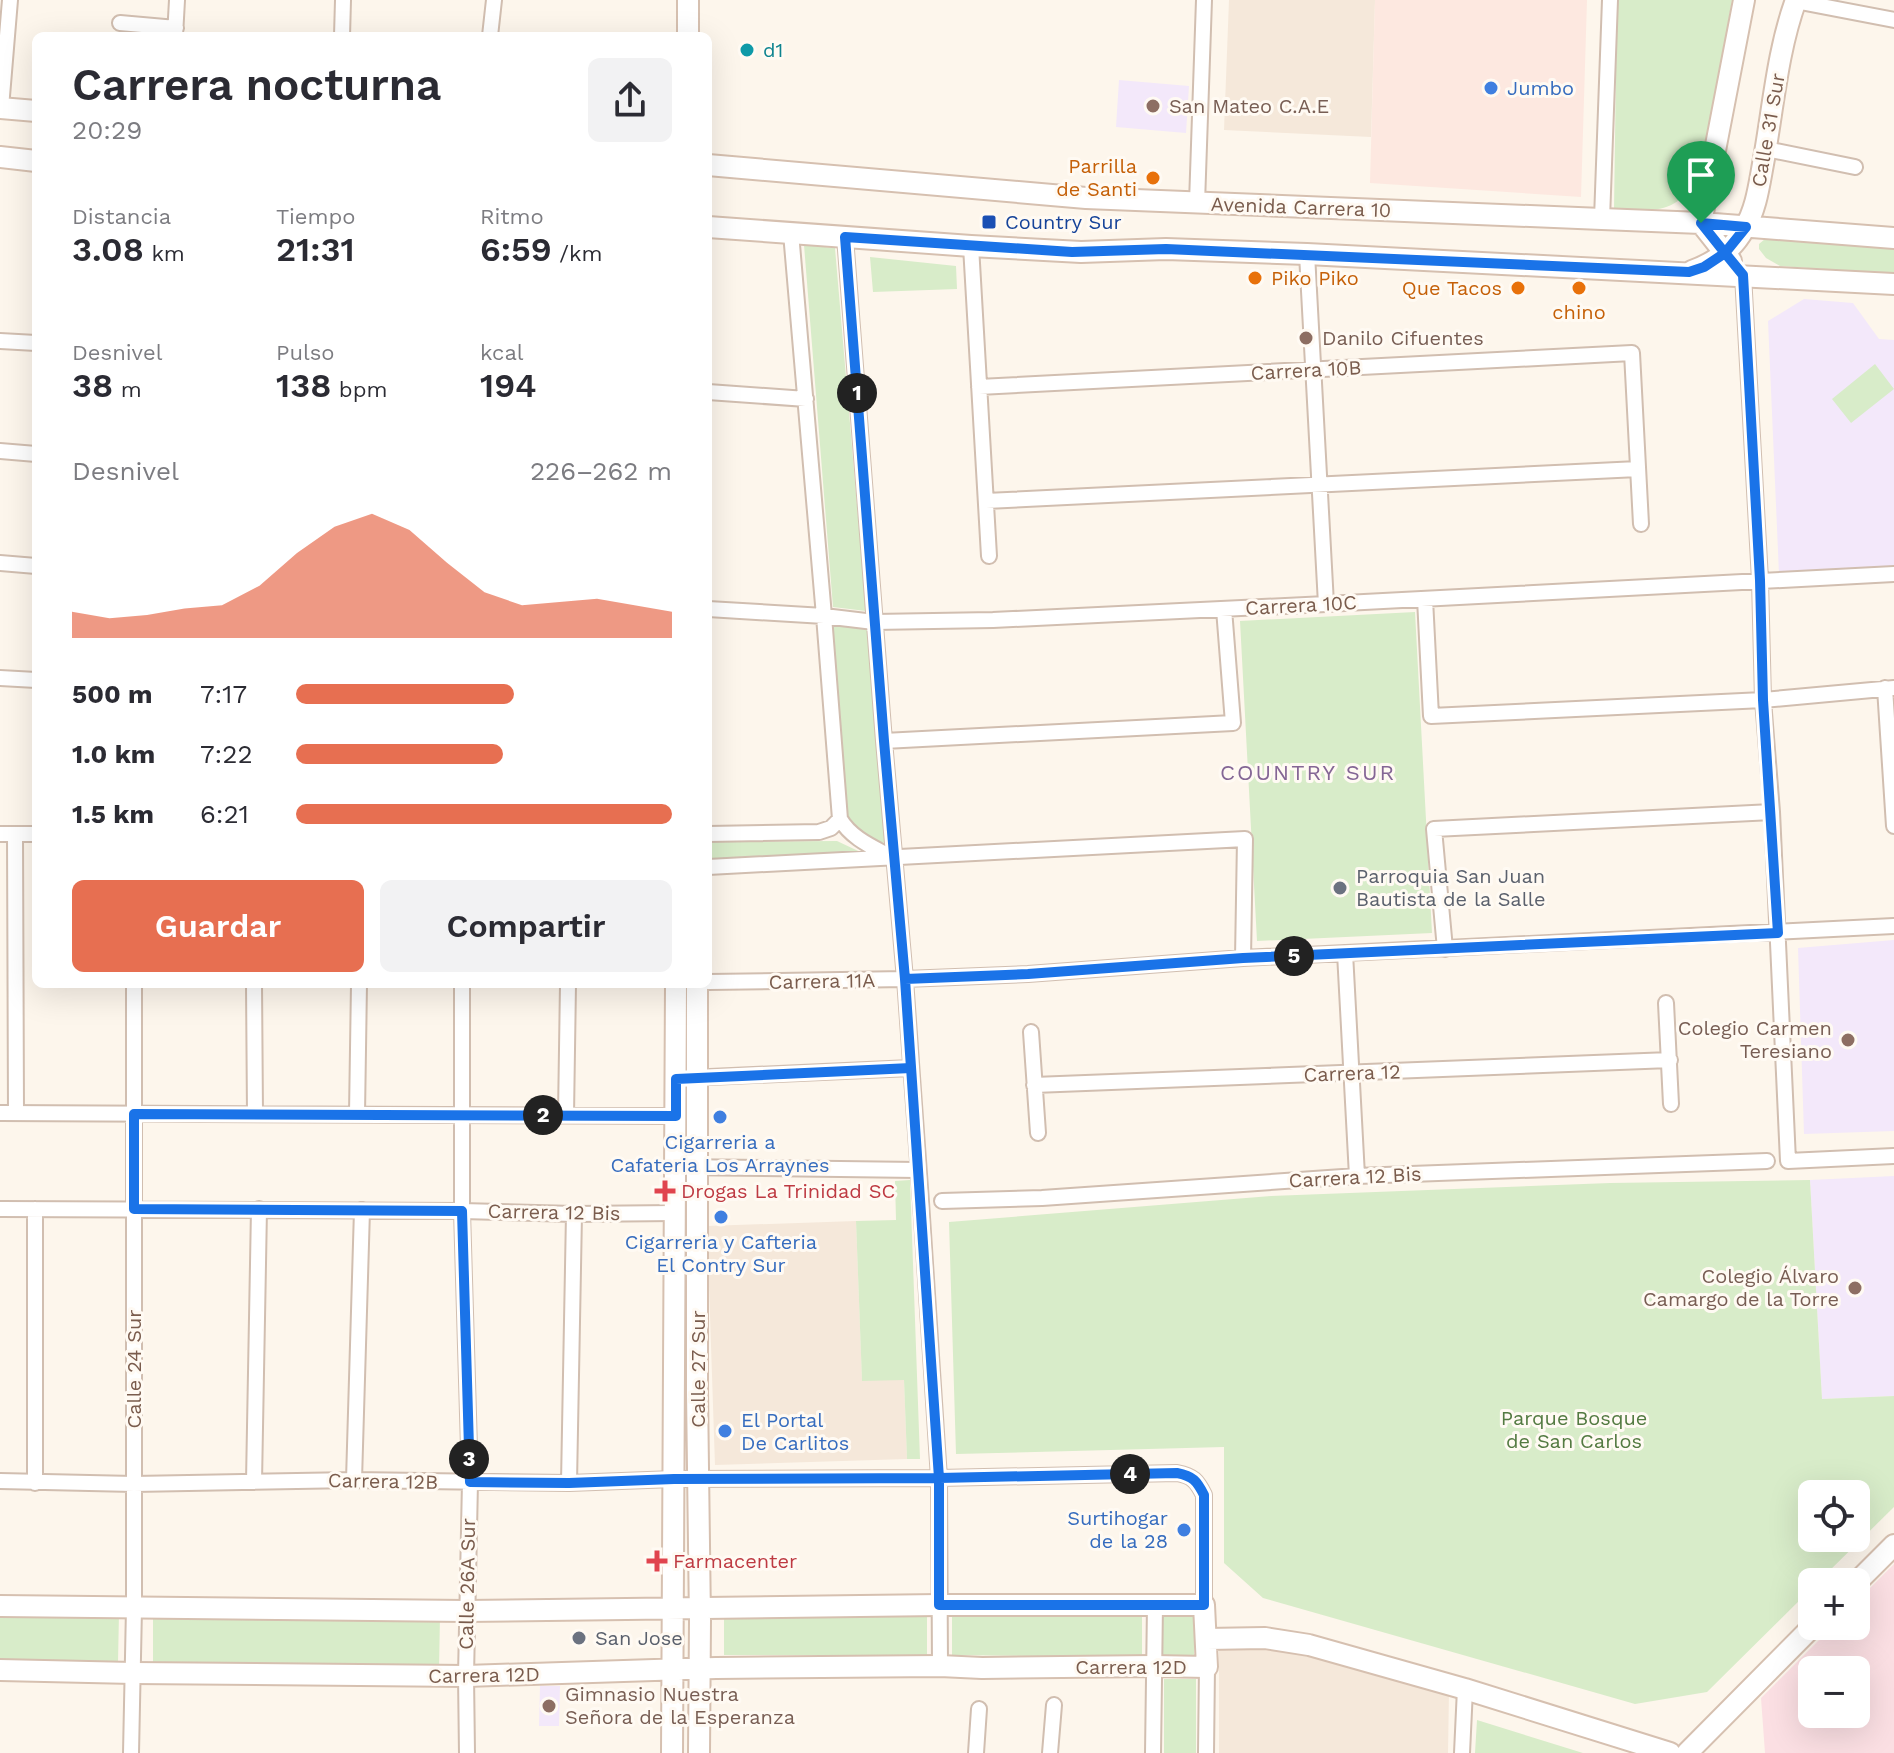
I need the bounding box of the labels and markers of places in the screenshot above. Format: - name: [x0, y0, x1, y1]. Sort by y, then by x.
- place label: d1: [763, 38, 783, 62]
- marker: d1: [738, 41, 756, 59]
- place label: Jumbo: [1507, 76, 1574, 100]
- marker: Jumbo: [1482, 79, 1500, 97]
- place label: San Mateo C.A.E: [1169, 94, 1329, 118]
- marker: San Mateo C.A.E: [1144, 97, 1162, 115]
- pin: [1667, 141, 1735, 223]
- place label: Parrilla de Santi: [1056, 154, 1137, 201]
- marker: Parrilla de Santi: [1144, 169, 1162, 187]
- place label: Country Sur: [1005, 210, 1122, 234]
- marker: Country Sur: [980, 213, 998, 231]
- place label: Piko Piko: [1271, 266, 1359, 290]
- marker: Piko Piko: [1246, 269, 1264, 287]
- place label: Que Tacos: [1402, 276, 1502, 300]
- marker: Que Tacos: [1509, 279, 1527, 297]
- marker: chino: [1570, 279, 1588, 297]
- place label: chino: [1552, 300, 1606, 324]
- place label: Danilo Cifuentes: [1322, 326, 1484, 350]
- marker: Danilo Cifuentes: [1297, 329, 1315, 347]
- pin: 1: [837, 373, 877, 413]
- place label: Parroquia San Juan Bautista de la Salle: [1356, 864, 1545, 911]
- marker: Parroquia San Juan Bautista de la Salle: [1331, 879, 1349, 897]
- pin: 5: [1274, 936, 1314, 976]
- place label: Colegio Carmen Teresiano: [1678, 1016, 1832, 1063]
- marker: Colegio Carmen Teresiano: [1839, 1031, 1857, 1049]
- pin: 2: [523, 1095, 563, 1135]
- marker: Cigarreria a Cafateria Los Arraynes: [711, 1108, 729, 1126]
- place label: Cigarreria a Cafateria Los Arraynes: [610, 1130, 830, 1177]
- place label: Drogas La Trinidad SC: [681, 1179, 895, 1203]
- marker: Drogas La Trinidad SC: [656, 1182, 674, 1200]
- marker: Cigarreria y Cafteria El Contry Sur: [712, 1208, 730, 1226]
- place label: Cigarreria y Cafteria El Contry Sur: [625, 1230, 817, 1277]
- place label: Colegio Álvaro Camargo de la Torre: [1643, 1264, 1839, 1311]
- marker: Colegio Álvaro Camargo de la Torre: [1846, 1279, 1864, 1297]
- place label: El Portal De Carlitos: [741, 1408, 849, 1455]
- marker: El Portal De Carlitos: [716, 1422, 734, 1440]
- pin: 3: [449, 1439, 489, 1479]
- pin: 4: [1110, 1454, 1150, 1494]
- place label: Surtihogar de la 28: [1067, 1506, 1168, 1553]
- marker: Surtihogar de la 28: [1175, 1521, 1193, 1539]
- place label: Farmacenter: [673, 1549, 797, 1573]
- marker: Farmacenter: [648, 1552, 666, 1570]
- place label: San Jose: [595, 1626, 683, 1650]
- marker: San Jose: [570, 1629, 588, 1647]
- place label: Gimnasio Nuestra Señora de la Esperanza: [565, 1682, 795, 1729]
- marker: Gimnasio Nuestra Señora de la Esperanza: [540, 1697, 558, 1715]

